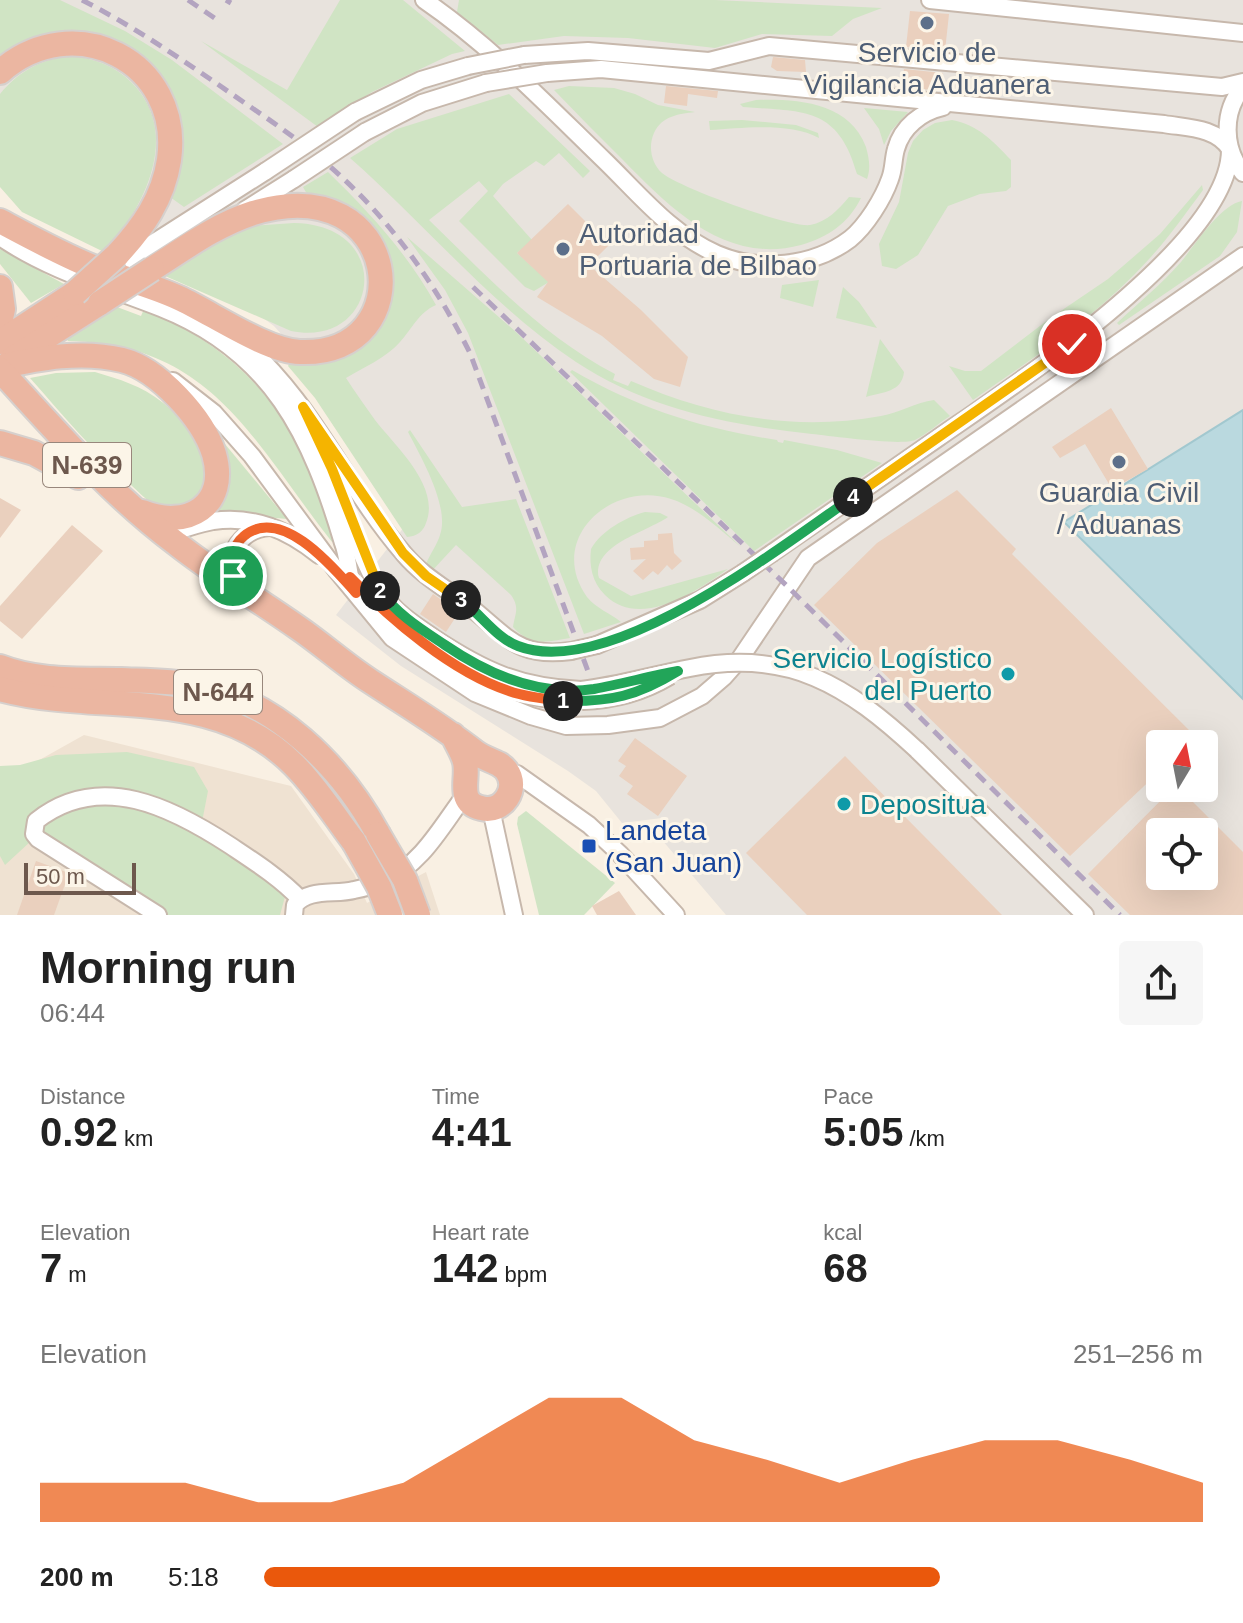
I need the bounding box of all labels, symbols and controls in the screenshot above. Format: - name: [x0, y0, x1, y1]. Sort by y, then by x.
- marker: Servicio de Vigilancia Aduanera: [918, 14, 936, 32]
- place label: Servicio de Vigilancia Aduanera: [803, 37, 1051, 100]
- place label: Autoridad Portuaria de Bilbao: [579, 218, 817, 281]
- marker: Autoridad Portuaria de Bilbao: [554, 240, 572, 258]
- pin: [1038, 310, 1106, 378]
- icon: check: [1050, 322, 1094, 366]
- road number: N-639: [43, 443, 131, 487]
- marker: Guardia Civil / Aduanas: [1110, 453, 1128, 471]
- pin: 4: [833, 477, 873, 517]
- place label: Guardia Civil / Aduanas: [1039, 477, 1199, 540]
- text: 4: [847, 484, 859, 509]
- pin: [199, 542, 267, 610]
- icon: arrive: [211, 554, 255, 598]
- pin: 2: [360, 571, 400, 611]
- text: 2: [374, 578, 386, 603]
- pin: 3: [441, 580, 481, 620]
- text: 3: [455, 587, 467, 612]
- place label: Servicio Logístico del Puerto: [773, 643, 992, 706]
- marker: Servicio Logístico del Puerto: [999, 665, 1017, 683]
- road number: N-644: [174, 670, 262, 714]
- pin: 1: [543, 681, 583, 721]
- text: 1: [557, 688, 569, 713]
- north arrow: [1146, 730, 1218, 802]
- map controls: [1146, 730, 1218, 890]
- place label: Depositua: [860, 789, 987, 820]
- marker: Depositua: [835, 795, 853, 813]
- place label: Landeta (San Juan): [605, 815, 742, 878]
- button: locate: [1146, 818, 1218, 890]
- marker: Landeta (San Juan): [580, 837, 598, 855]
- scale bar: [24, 859, 136, 895]
- text: 50 m: [36, 864, 85, 889]
- button: share: [1119, 941, 1203, 1025]
- text: Morning run: [40, 943, 297, 992]
- text: 06:44: [40, 998, 105, 1028]
- text: Distance: [40, 1084, 126, 1109]
- text: Time: [432, 1084, 480, 1109]
- text: Pace: [823, 1084, 873, 1109]
- text: 0.92: [40, 1110, 118, 1154]
- text: 4:41: [432, 1110, 512, 1154]
- text: 5:05: [823, 1110, 903, 1154]
- text: km: [118, 1126, 153, 1151]
- text: /km: [903, 1126, 945, 1151]
- text: Elevation: [40, 1220, 131, 1245]
- text: Heart rate: [432, 1220, 529, 1245]
- text: kcal: [823, 1220, 862, 1245]
- text: 7: [40, 1246, 62, 1290]
- text: 142: [432, 1246, 498, 1290]
- text: 68: [823, 1246, 868, 1290]
- text: m: [62, 1262, 87, 1287]
- text: bpm: [498, 1262, 547, 1287]
- text: Elevation: [40, 1339, 147, 1369]
- text: 251–256 m: [1073, 1339, 1203, 1369]
- text: 200 m: [40, 1562, 114, 1592]
- text: 5:18: [168, 1562, 219, 1592]

